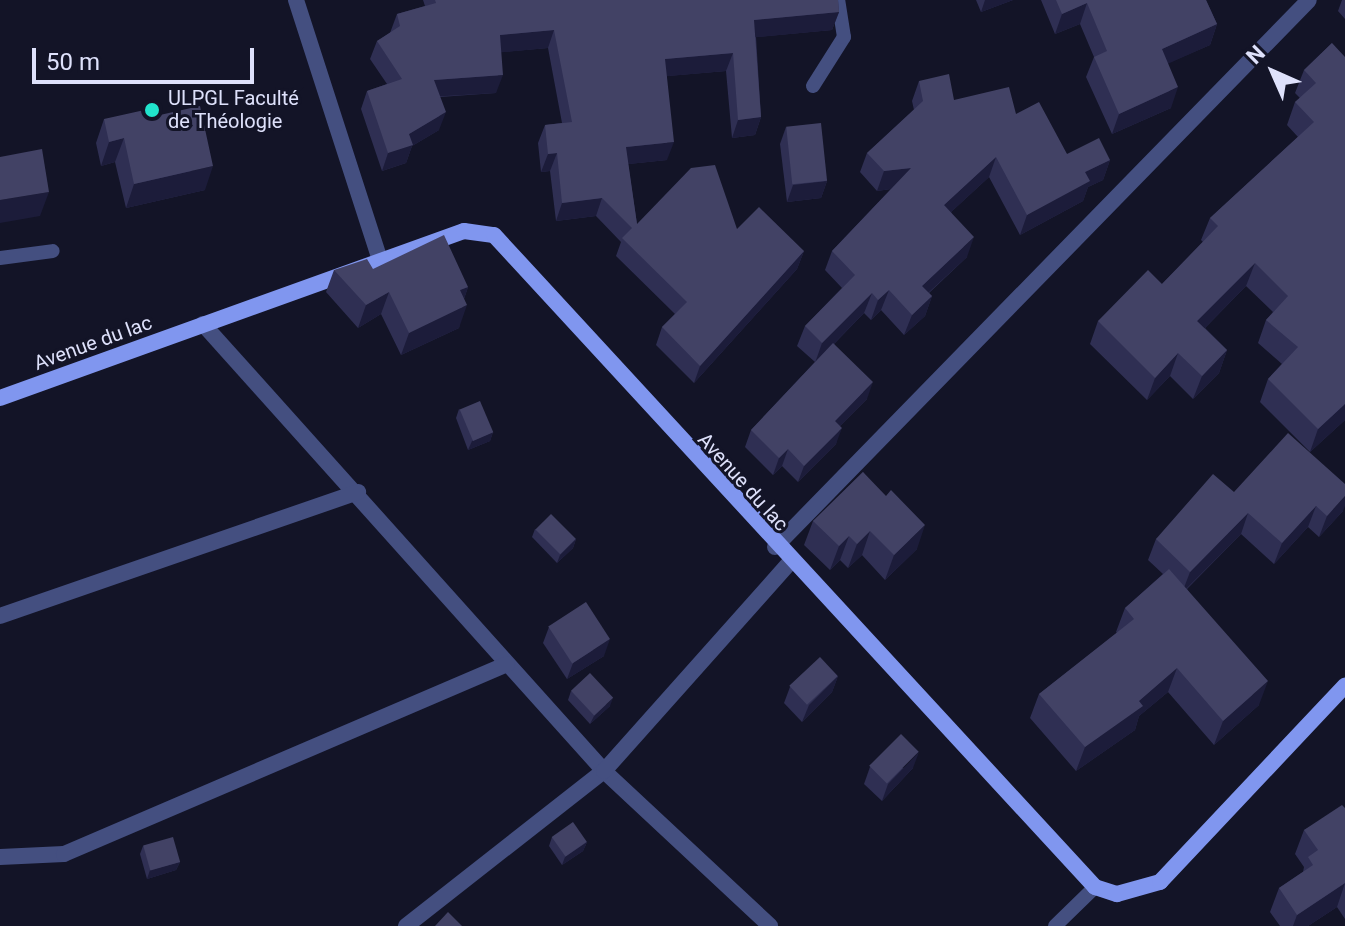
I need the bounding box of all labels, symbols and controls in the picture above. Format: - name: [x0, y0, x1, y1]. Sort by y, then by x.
- scale bar: [36, 32, 258, 82]
- north arrow: [1233, 32, 1313, 112]
- text: N: [1241, 40, 1270, 69]
- text: 50 m: [46, 48, 100, 76]
- place label: ULPGL Faculté de Théologie: [168, 86, 299, 133]
- marker: ULPGL Faculté de Théologie: [143, 101, 161, 119]
- street label: Avenue du lac: [31, 311, 155, 375]
- street label: Avenue du lac: [693, 428, 793, 536]

